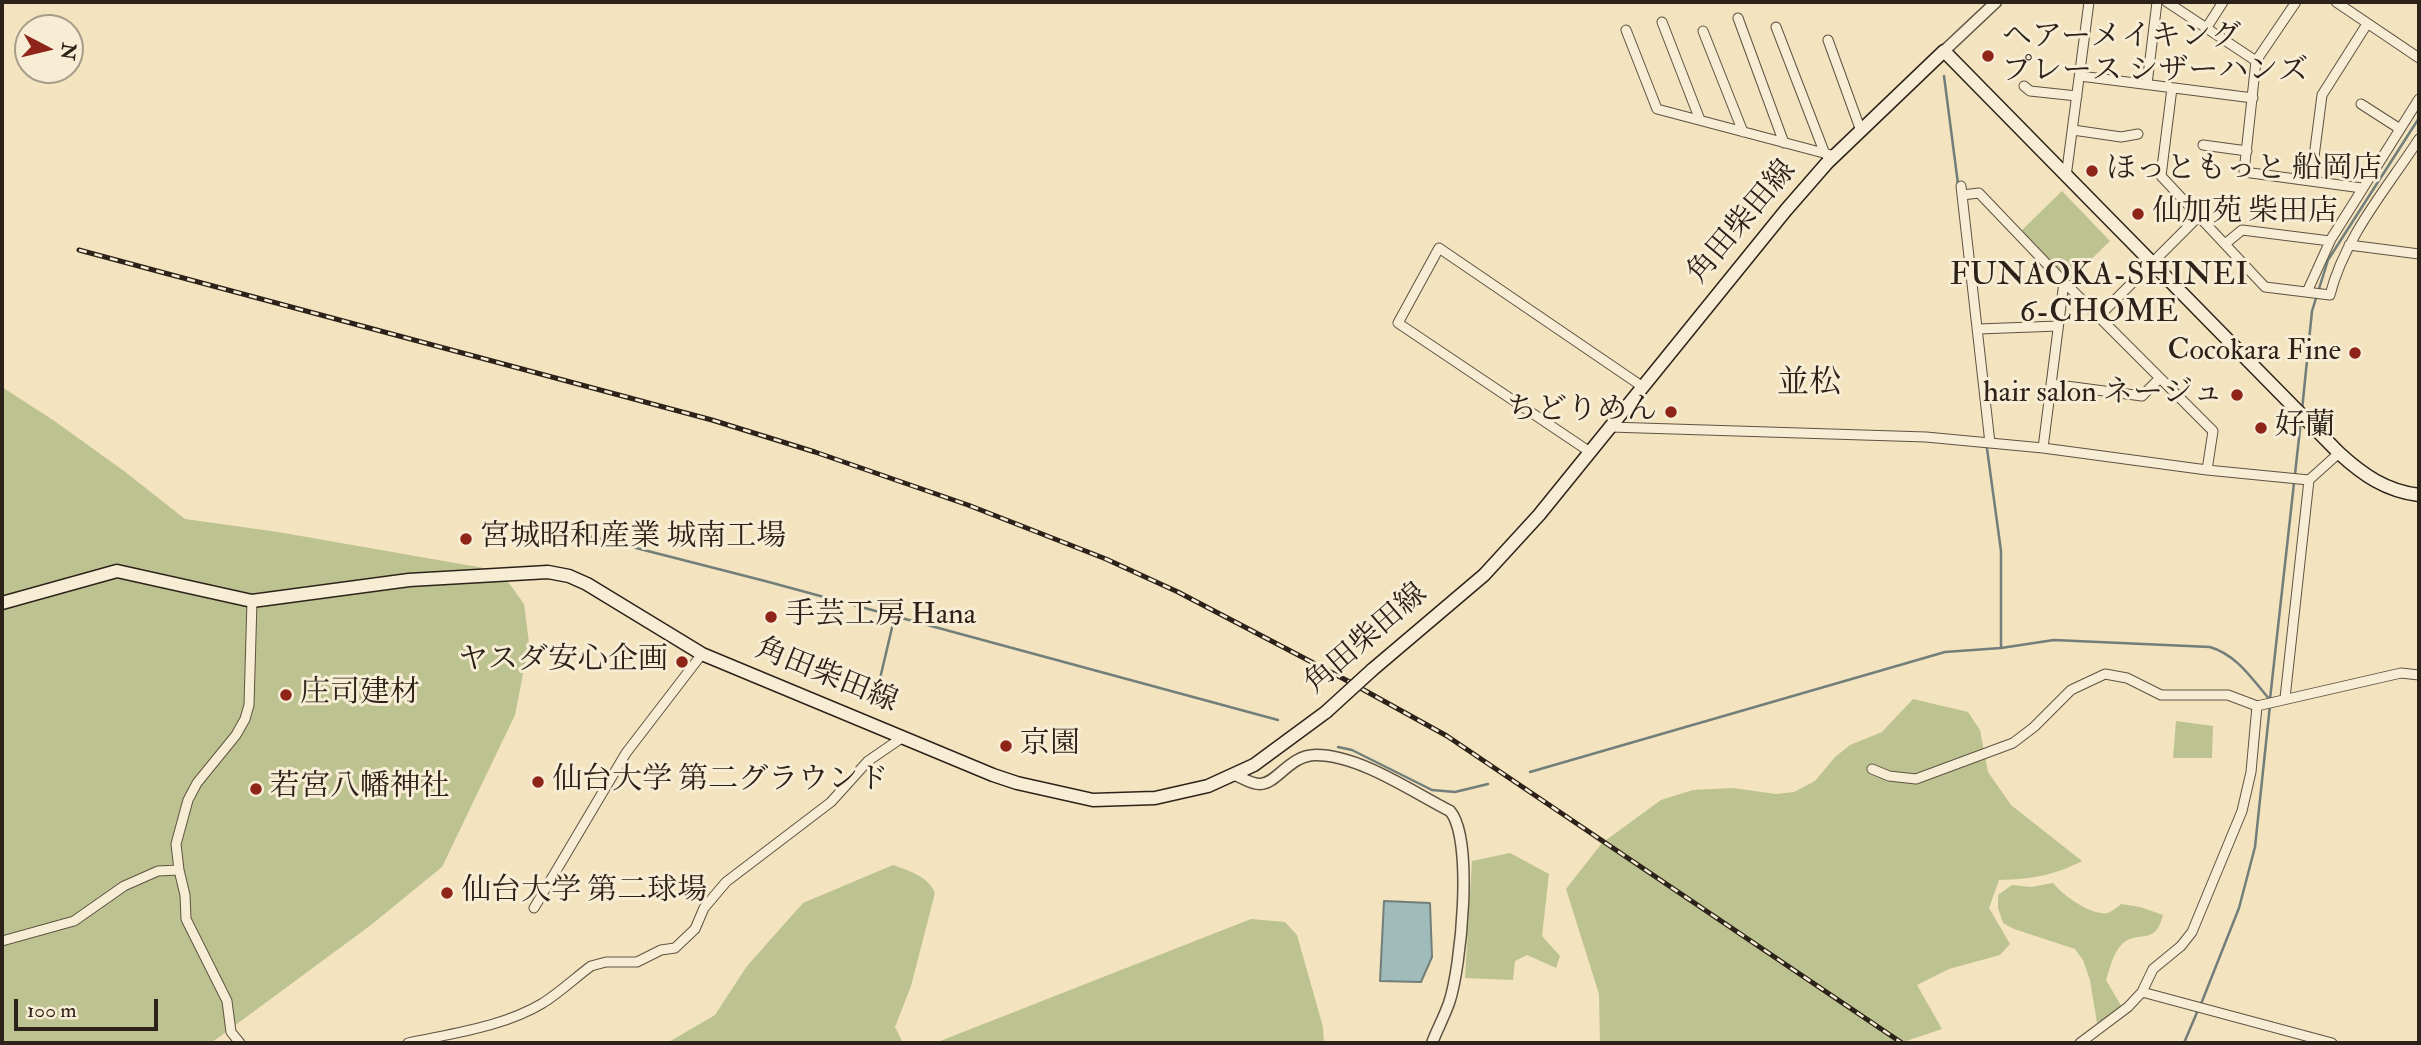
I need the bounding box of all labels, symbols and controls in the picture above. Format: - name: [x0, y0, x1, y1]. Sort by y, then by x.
- north arrow: [14, 14, 84, 84]
- place label: ヘアーメイキング プレース シザーハンズ: [2002, 21, 2308, 91]
- text: N: [55, 41, 81, 61]
- marker: ヘアーメイキング プレース シザーハンズ: [1980, 48, 1996, 64]
- place label: ほっともっと 船岡店: [2106, 153, 2382, 189]
- street label: 角田柴田線: [1681, 154, 1805, 292]
- marker: ほっともっと 船岡店: [2084, 163, 2100, 179]
- place label: 仙加苑 柴田店: [2152, 196, 2338, 232]
- marker: 仙加苑 柴田店: [2130, 206, 2146, 222]
- district label: FUNAOKA-SHINEI 6-CHOME: [1938, 258, 2260, 333]
- place label: Cocokara Fine: [2167, 335, 2341, 371]
- marker: Cocokara Fine: [2347, 345, 2363, 361]
- district label: 並松: [1777, 366, 1841, 404]
- place label: hair salon ネージュ: [1983, 377, 2223, 413]
- marker: hair salon ネージュ: [2229, 387, 2245, 403]
- place label: ちどりめん: [1507, 394, 1657, 430]
- marker: ちどりめん: [1663, 404, 1679, 420]
- place label: 好蘭: [2275, 410, 2335, 446]
- marker: 好蘭: [2253, 420, 2269, 436]
- place label: 宮城昭和産業 城南工場: [480, 521, 786, 557]
- marker: 宮城昭和産業 城南工場: [458, 531, 474, 547]
- street label: 角田柴田線: [1299, 577, 1435, 703]
- place label: 手芸工房 Hana: [785, 599, 976, 635]
- marker: 手芸工房 Hana: [763, 609, 779, 625]
- street label: 角田柴田線: [750, 632, 902, 722]
- place label: ヤスダ安心企画: [458, 644, 668, 680]
- marker: ヤスダ安心企画: [674, 654, 690, 670]
- place label: 庄司建材: [300, 677, 420, 713]
- marker: 庄司建材: [278, 687, 294, 703]
- place label: 京園: [1020, 728, 1080, 764]
- marker: 京園: [998, 738, 1014, 754]
- place label: 仙台大学 第二グラウンド: [552, 764, 888, 800]
- place label: 若宮八幡神社: [270, 771, 450, 807]
- marker: 仙台大学 第二グラウンド: [530, 774, 546, 790]
- marker: 若宮八幡神社: [248, 781, 264, 797]
- place label: 仙台大学 第二球場: [461, 875, 707, 911]
- marker: 仙台大学 第二球場: [439, 885, 455, 901]
- scale bar: [18, 986, 161, 1030]
- text: 100 m: [27, 997, 77, 1024]

